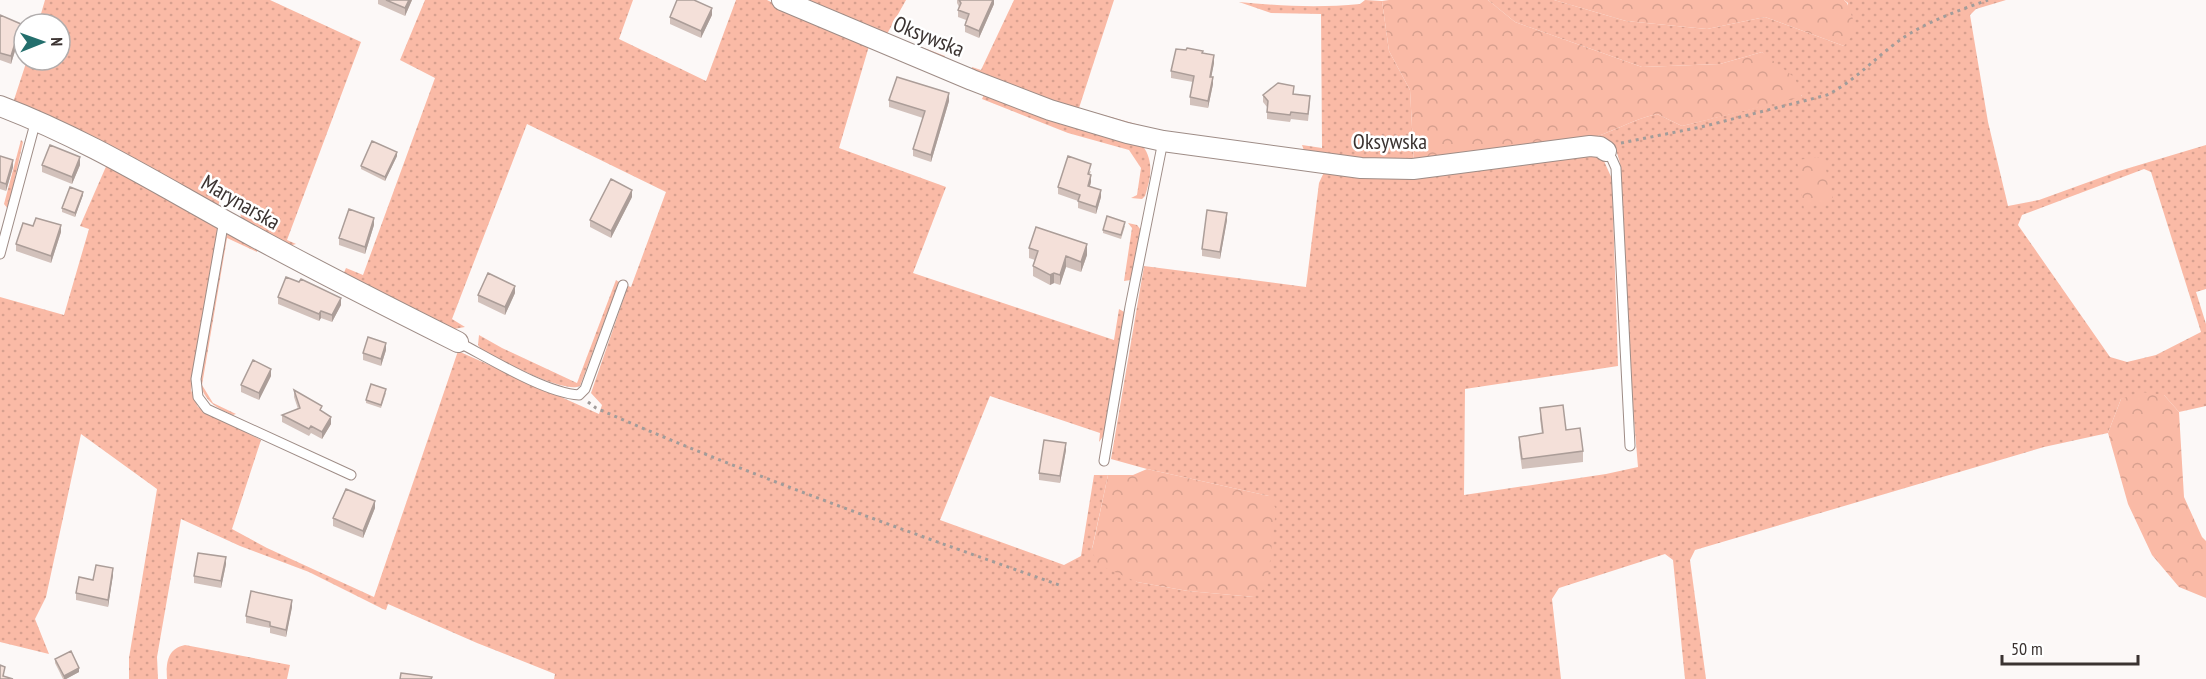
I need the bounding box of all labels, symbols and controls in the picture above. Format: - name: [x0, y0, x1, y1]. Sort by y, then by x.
- street label: Oksywska: [889, 9, 969, 63]
- north arrow: [12, 12, 72, 72]
- text: N: [47, 37, 67, 46]
- street label: Oksywska: [1353, 127, 1427, 155]
- street label: Marynarska: [197, 168, 285, 236]
- scale bar: [2002, 628, 2138, 666]
- text: 50 m: [2011, 637, 2043, 660]

